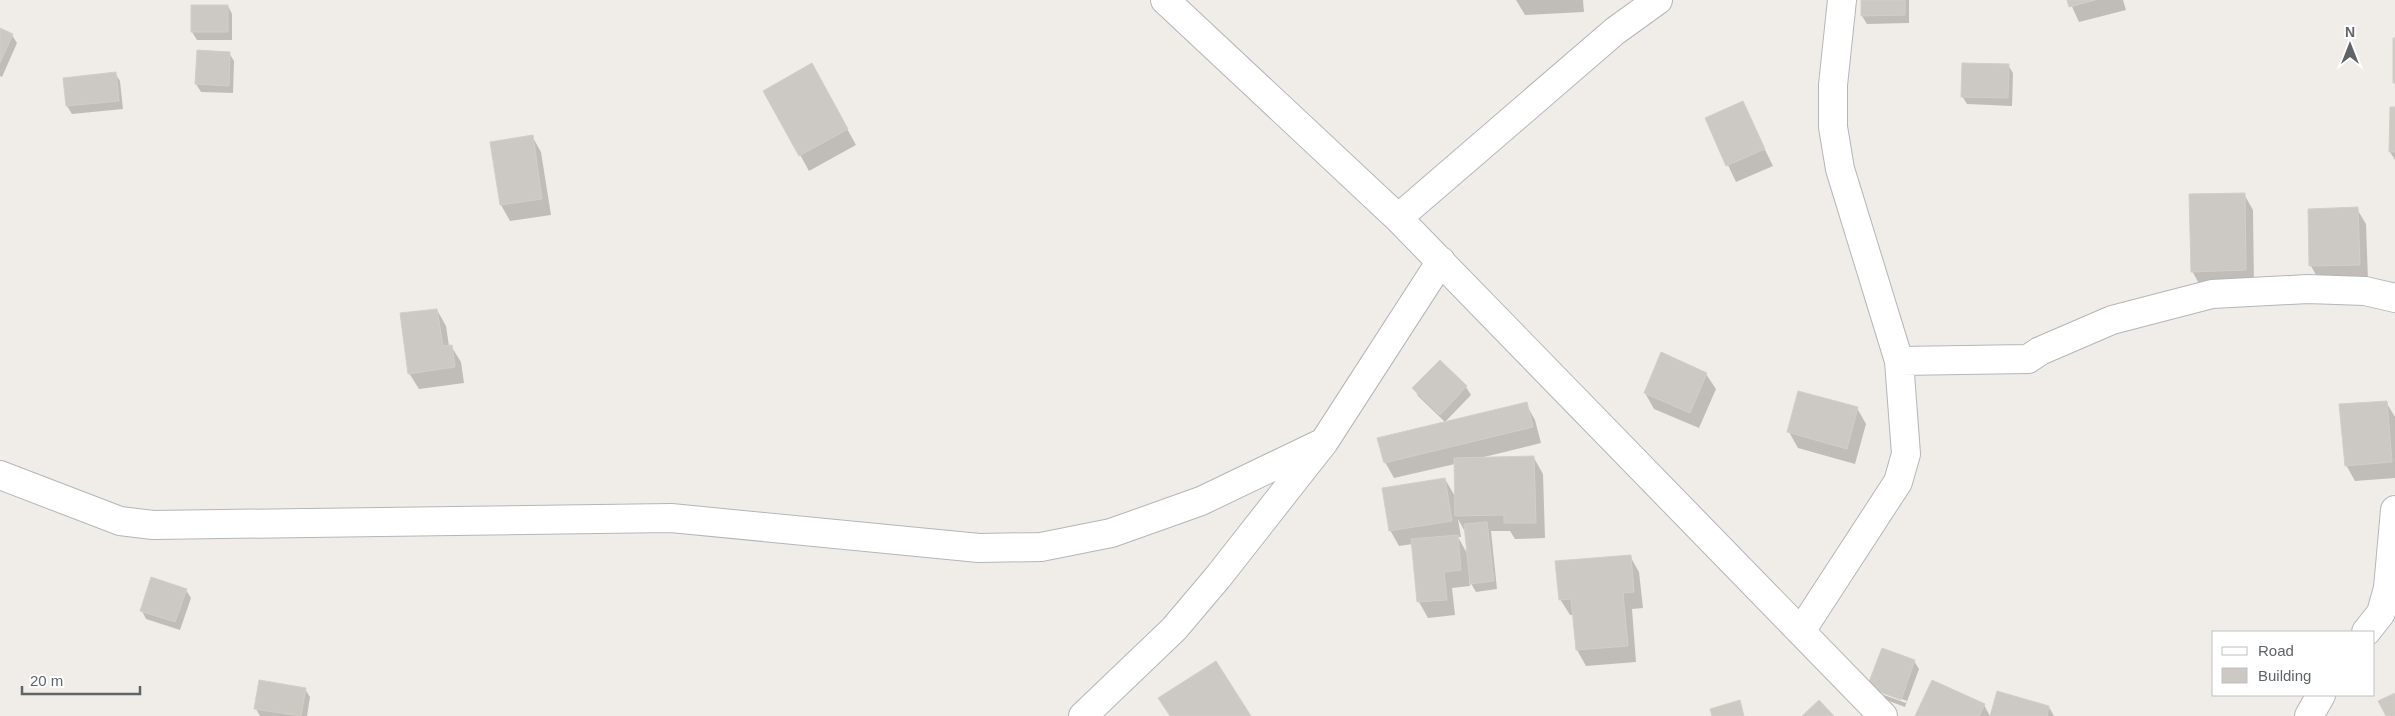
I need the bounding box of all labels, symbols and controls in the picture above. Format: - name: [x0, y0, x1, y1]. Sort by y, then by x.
- north arrow: [2325, 20, 2375, 70]
- text: N: [2345, 24, 2355, 40]
- legend: [2212, 631, 2375, 696]
- text: Road: [2258, 642, 2294, 659]
- scale bar: [22, 664, 140, 696]
- text: Building: [2258, 667, 2311, 684]
- text: 20 m: [30, 672, 63, 689]

